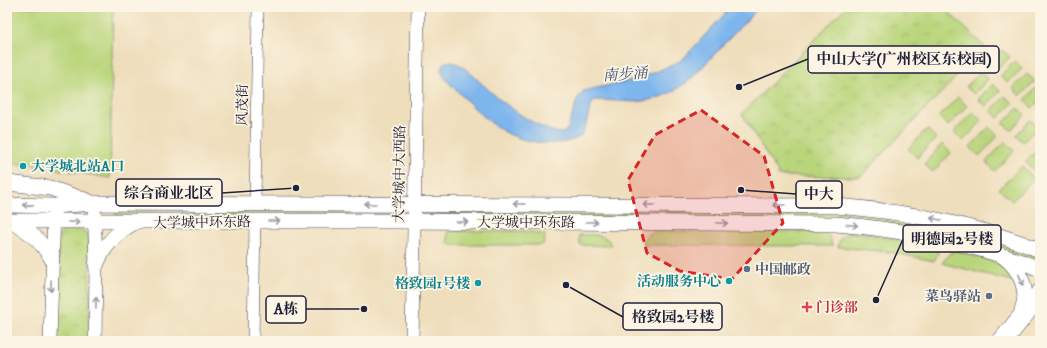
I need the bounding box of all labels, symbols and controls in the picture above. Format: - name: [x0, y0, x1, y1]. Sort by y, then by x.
- callout: 中山大学(广州校区东校园): [808, 46, 999, 73]
- text: 中山大学(广州校区东校园): [817, 50, 992, 69]
- water label: 南步涌: [602, 63, 650, 86]
- street label: 风茂街: [234, 84, 252, 126]
- street label: 大学城中大西路: [390, 125, 410, 223]
- place label: 大学城北站A口: [31, 158, 124, 176]
- marker: 大学城北站A口: [18, 161, 28, 171]
- callout: 综合商业北区: [116, 179, 222, 206]
- callout: 中大: [796, 181, 842, 208]
- text: 综合商业北区: [124, 184, 214, 203]
- text: 中大: [804, 185, 834, 204]
- one-way arrow: [364, 200, 377, 208]
- one-way arrow: [513, 200, 526, 208]
- one-way arrow: [22, 201, 35, 209]
- one-way arrow: [643, 201, 656, 209]
- one-way arrow: [773, 201, 786, 209]
- street label: 大学城中环东路: [153, 213, 251, 233]
- street label: 大学城中环东路: [477, 214, 575, 232]
- one-way arrow: [929, 215, 942, 223]
- one-way arrow: [267, 217, 280, 225]
- one-way arrow: [67, 218, 80, 226]
- one-way arrow: [455, 218, 468, 226]
- one-way arrow: [585, 218, 598, 226]
- one-way arrow: [715, 219, 728, 227]
- one-way arrow: [845, 222, 858, 229]
- callout: 明德园2号楼: [903, 225, 1001, 252]
- text: 明德园2号楼: [911, 230, 993, 249]
- place label: 中国邮政: [755, 261, 811, 279]
- marker: 中国邮政: [742, 264, 752, 274]
- place label: 活动服务中心: [637, 273, 721, 291]
- one-way arrow: [1018, 274, 1026, 286]
- place label: 格致园1号楼: [395, 275, 470, 293]
- marker: 活动服务中心: [724, 276, 734, 286]
- marker: 格致园1号楼: [473, 278, 483, 288]
- one-way arrow: [47, 279, 55, 292]
- place label: 菜鸟驿站: [925, 288, 981, 306]
- marker: 菜鸟驿站: [984, 291, 994, 301]
- callout: A栋: [266, 296, 306, 323]
- one-way arrow: [92, 297, 100, 310]
- place label: 门诊部: [816, 299, 858, 317]
- text: A栋: [273, 300, 298, 319]
- marker: 门诊部: [801, 301, 813, 313]
- callout: 格致园2号楼: [623, 303, 722, 330]
- text: 格致园2号楼: [632, 308, 714, 327]

